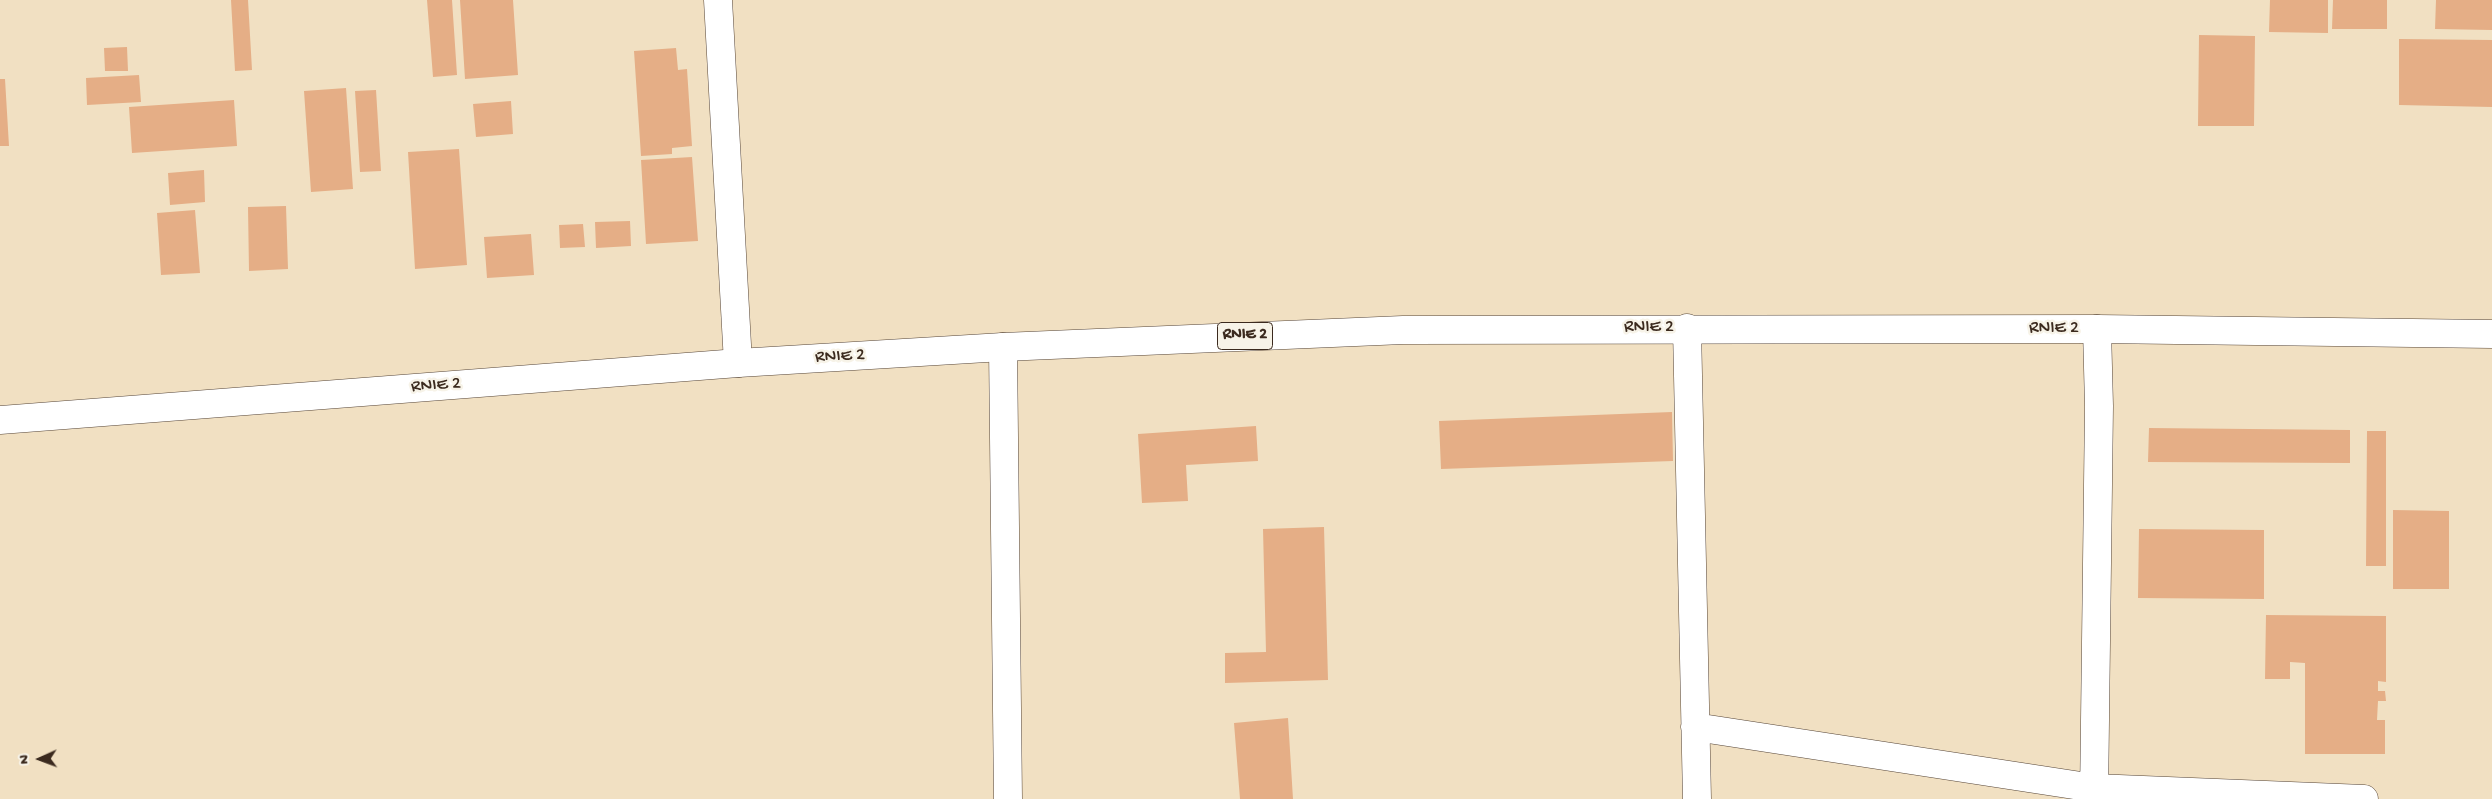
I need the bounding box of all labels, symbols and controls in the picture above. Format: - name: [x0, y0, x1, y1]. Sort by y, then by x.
- street label: RNIE 2: [1624, 317, 1674, 339]
- street label: RNIE 2: [2029, 318, 2079, 340]
- road number: RNIE 2: [1218, 322, 1272, 350]
- street label: RNIE 2: [815, 345, 865, 369]
- street label: RNIE 2: [410, 373, 462, 399]
- north arrow: [15, 734, 65, 784]
- text: N: [16, 755, 33, 764]

